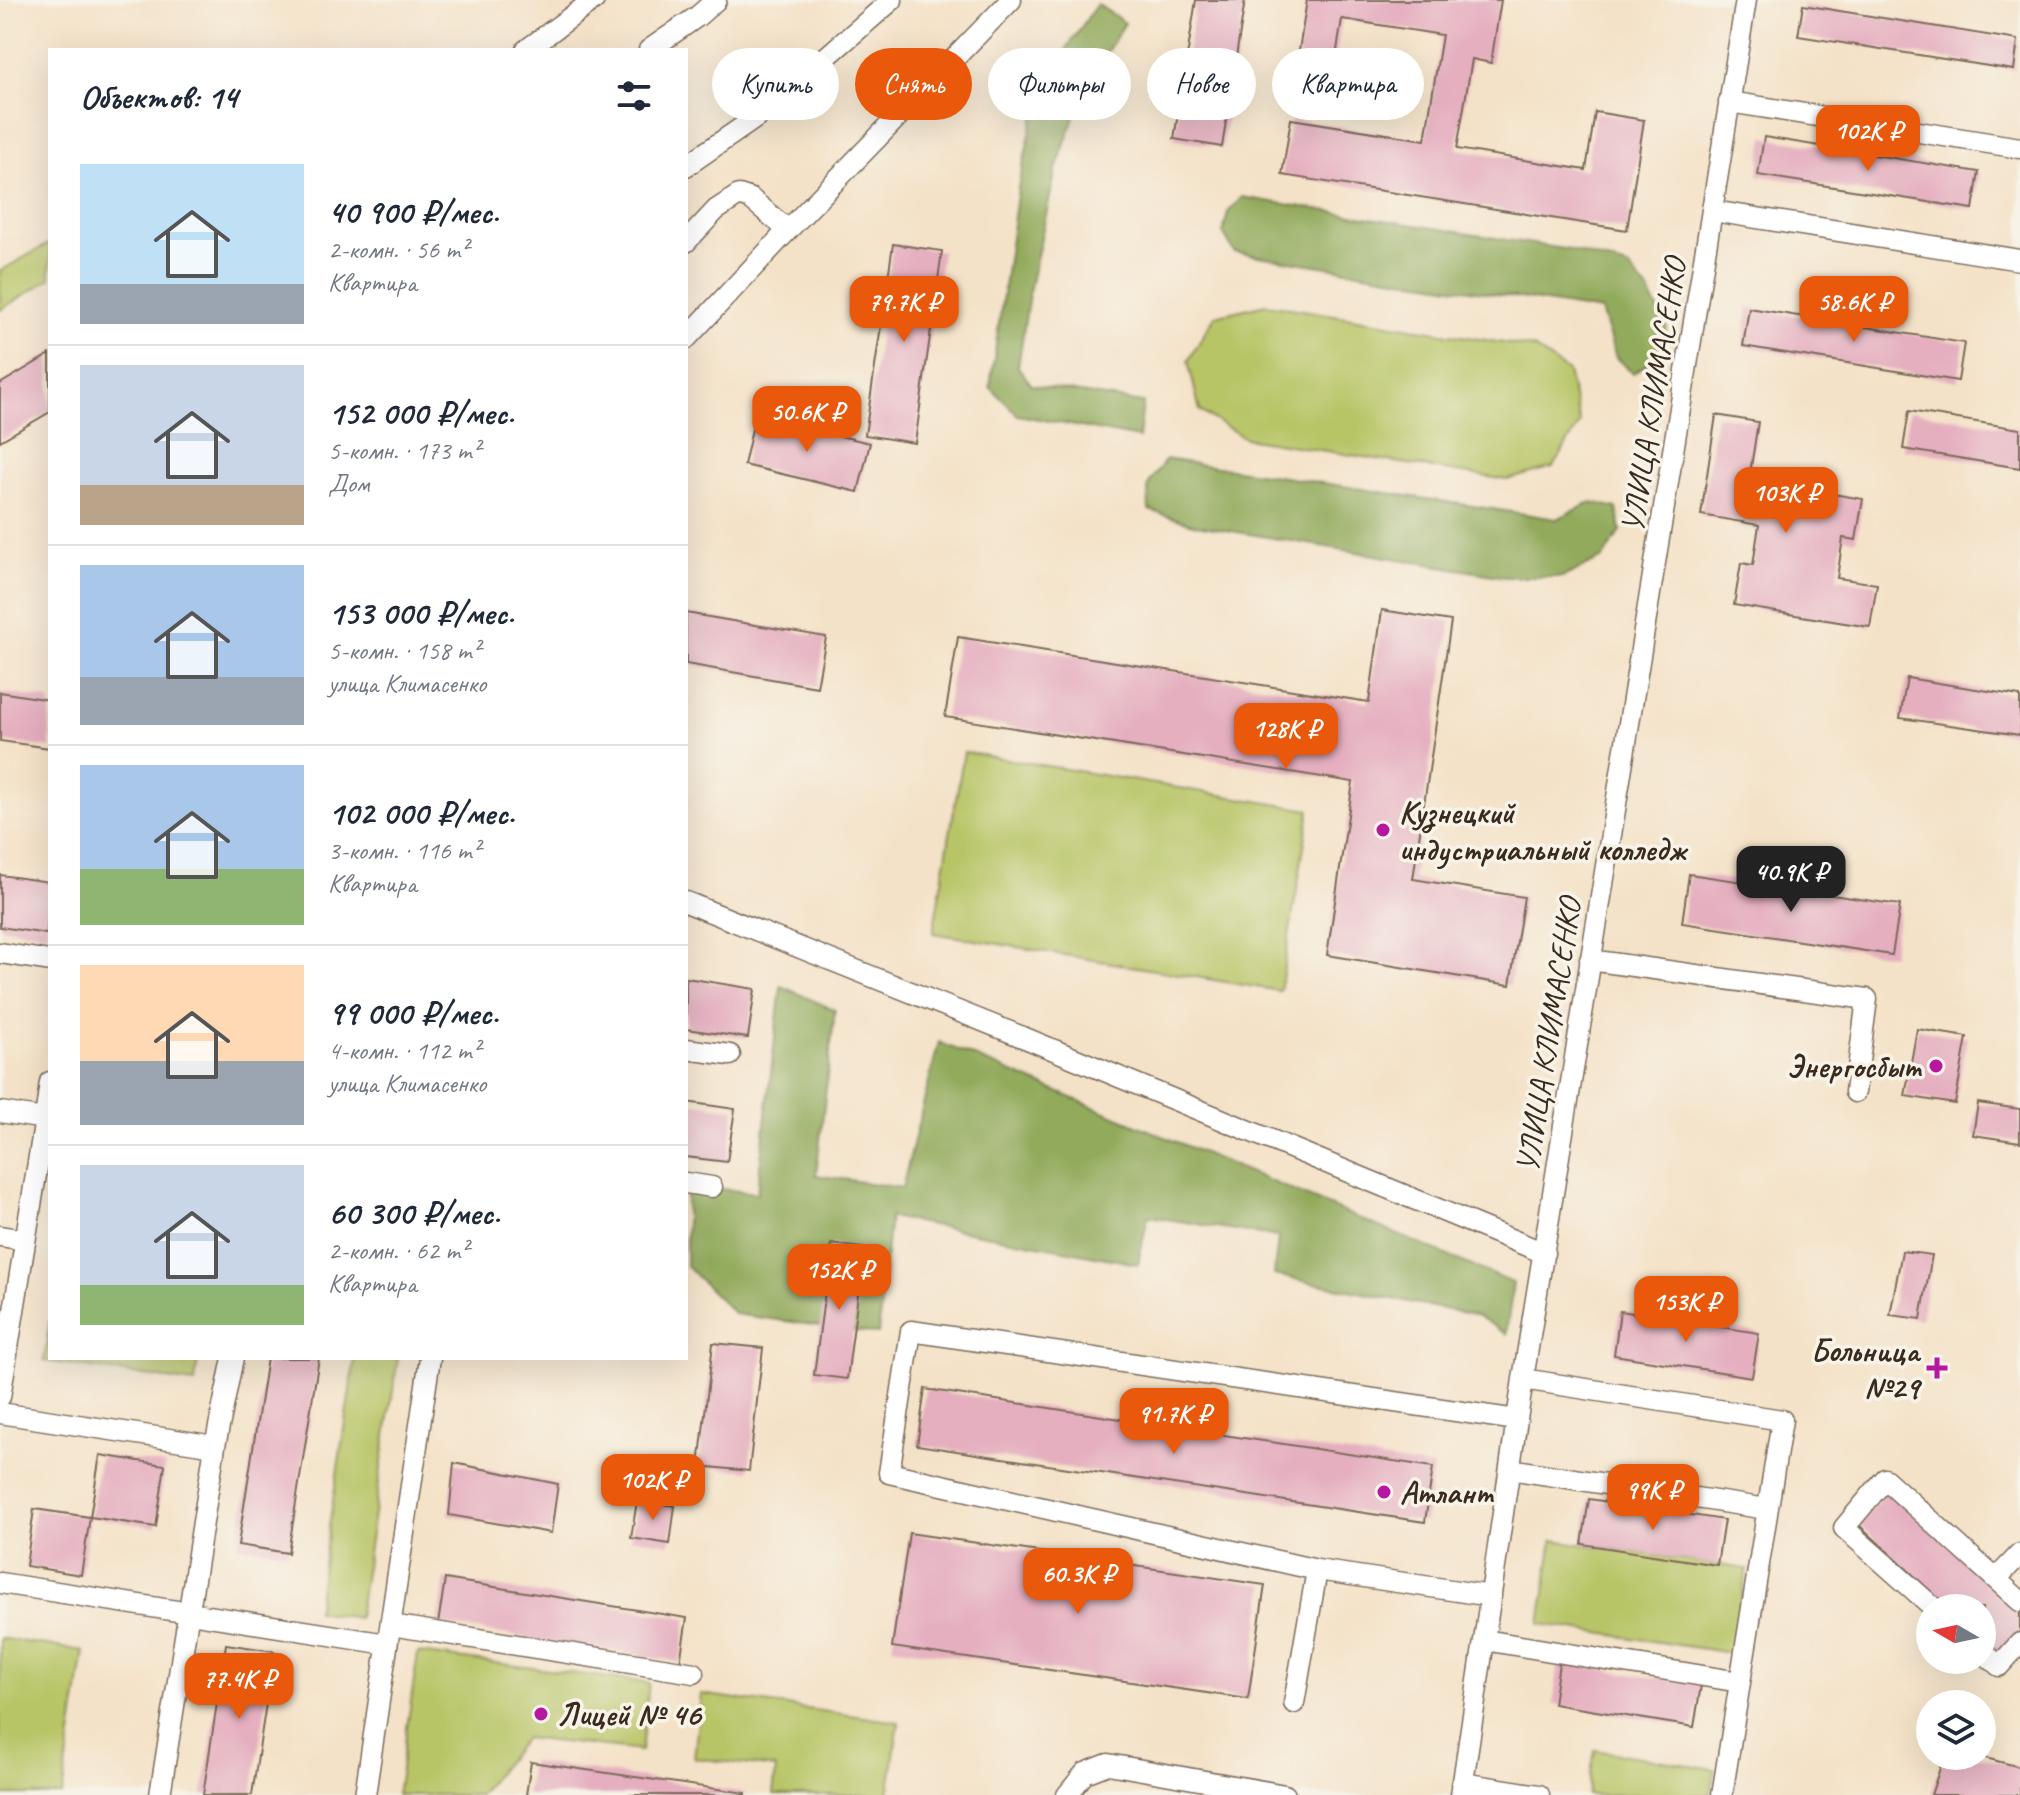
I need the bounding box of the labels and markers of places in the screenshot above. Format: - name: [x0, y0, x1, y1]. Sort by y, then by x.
- pin: 102K ₽: [1803, 105, 1933, 173]
- pin: 79.7K ₽: [830, 276, 978, 344]
- pin: 58.6K ₽: [1780, 276, 1928, 344]
- pin: 50.6K ₽: [733, 386, 881, 454]
- pin: 103K ₽: [1721, 467, 1851, 535]
- pin: 128K ₽: [1221, 703, 1351, 771]
- place label: Кузнецкий индустриальный колледж: [1399, 792, 1689, 870]
- marker: Кузнецкий индустриальный колледж: [1374, 821, 1392, 839]
- pin: 40.9K ₽: [1717, 846, 1865, 914]
- place label: Энергосбыт: [1787, 1046, 1923, 1087]
- marker: Энергосбыт: [1927, 1057, 1945, 1075]
- pin: 152K ₽: [774, 1244, 904, 1312]
- pin: 153K ₽: [1621, 1276, 1751, 1344]
- place label: Больница №29: [1811, 1330, 1923, 1408]
- marker: Больница №29: [1926, 1357, 1948, 1379]
- pin: 91.7K ₽: [1100, 1388, 1248, 1456]
- pin: 102K ₽: [588, 1454, 718, 1522]
- pin: 99K ₽: [1597, 1464, 1709, 1532]
- place label: Атлант: [1400, 1472, 1495, 1513]
- marker: Атлант: [1375, 1483, 1393, 1501]
- pin: 60.3K ₽: [1004, 1548, 1152, 1616]
- pin: 77.4K ₽: [165, 1653, 313, 1721]
- place label: Лицей № 46: [557, 1694, 703, 1735]
- marker: Лицей № 46: [532, 1705, 550, 1723]

